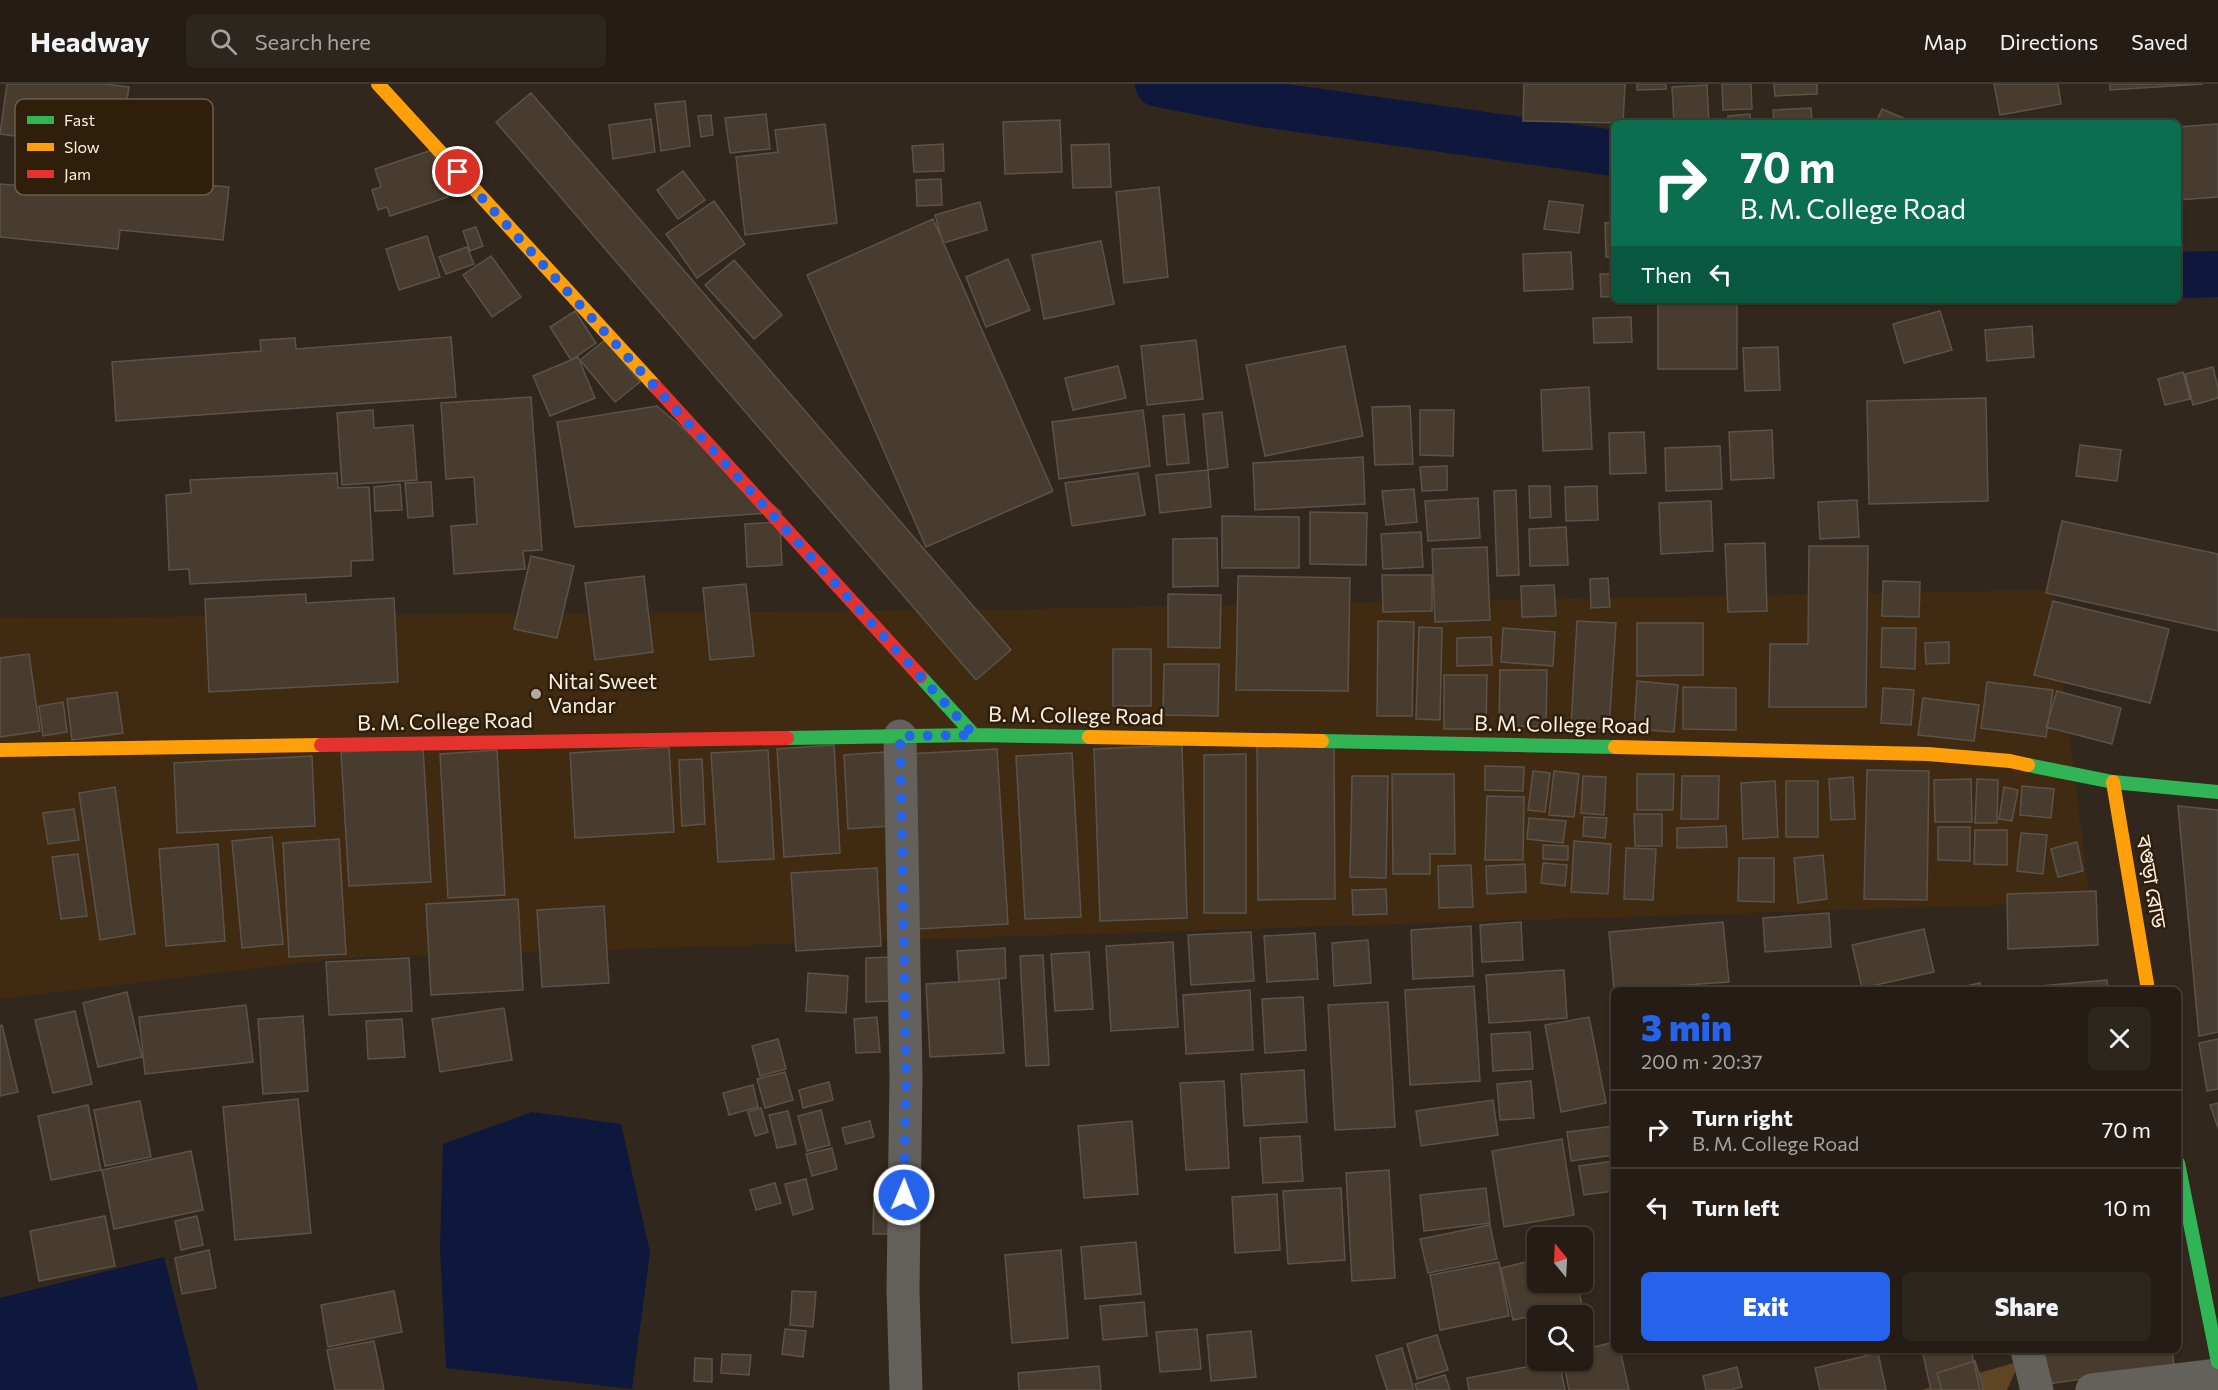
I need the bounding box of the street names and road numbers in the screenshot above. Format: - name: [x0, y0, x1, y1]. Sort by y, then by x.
- street label: B. M. College Road: [988, 700, 1164, 729]
- street label: B. M. College Road: [357, 706, 533, 735]
- street label: B. M. College Road: [1474, 709, 1650, 738]
- street label: বগুড়া রোড: [2132, 832, 2173, 931]

